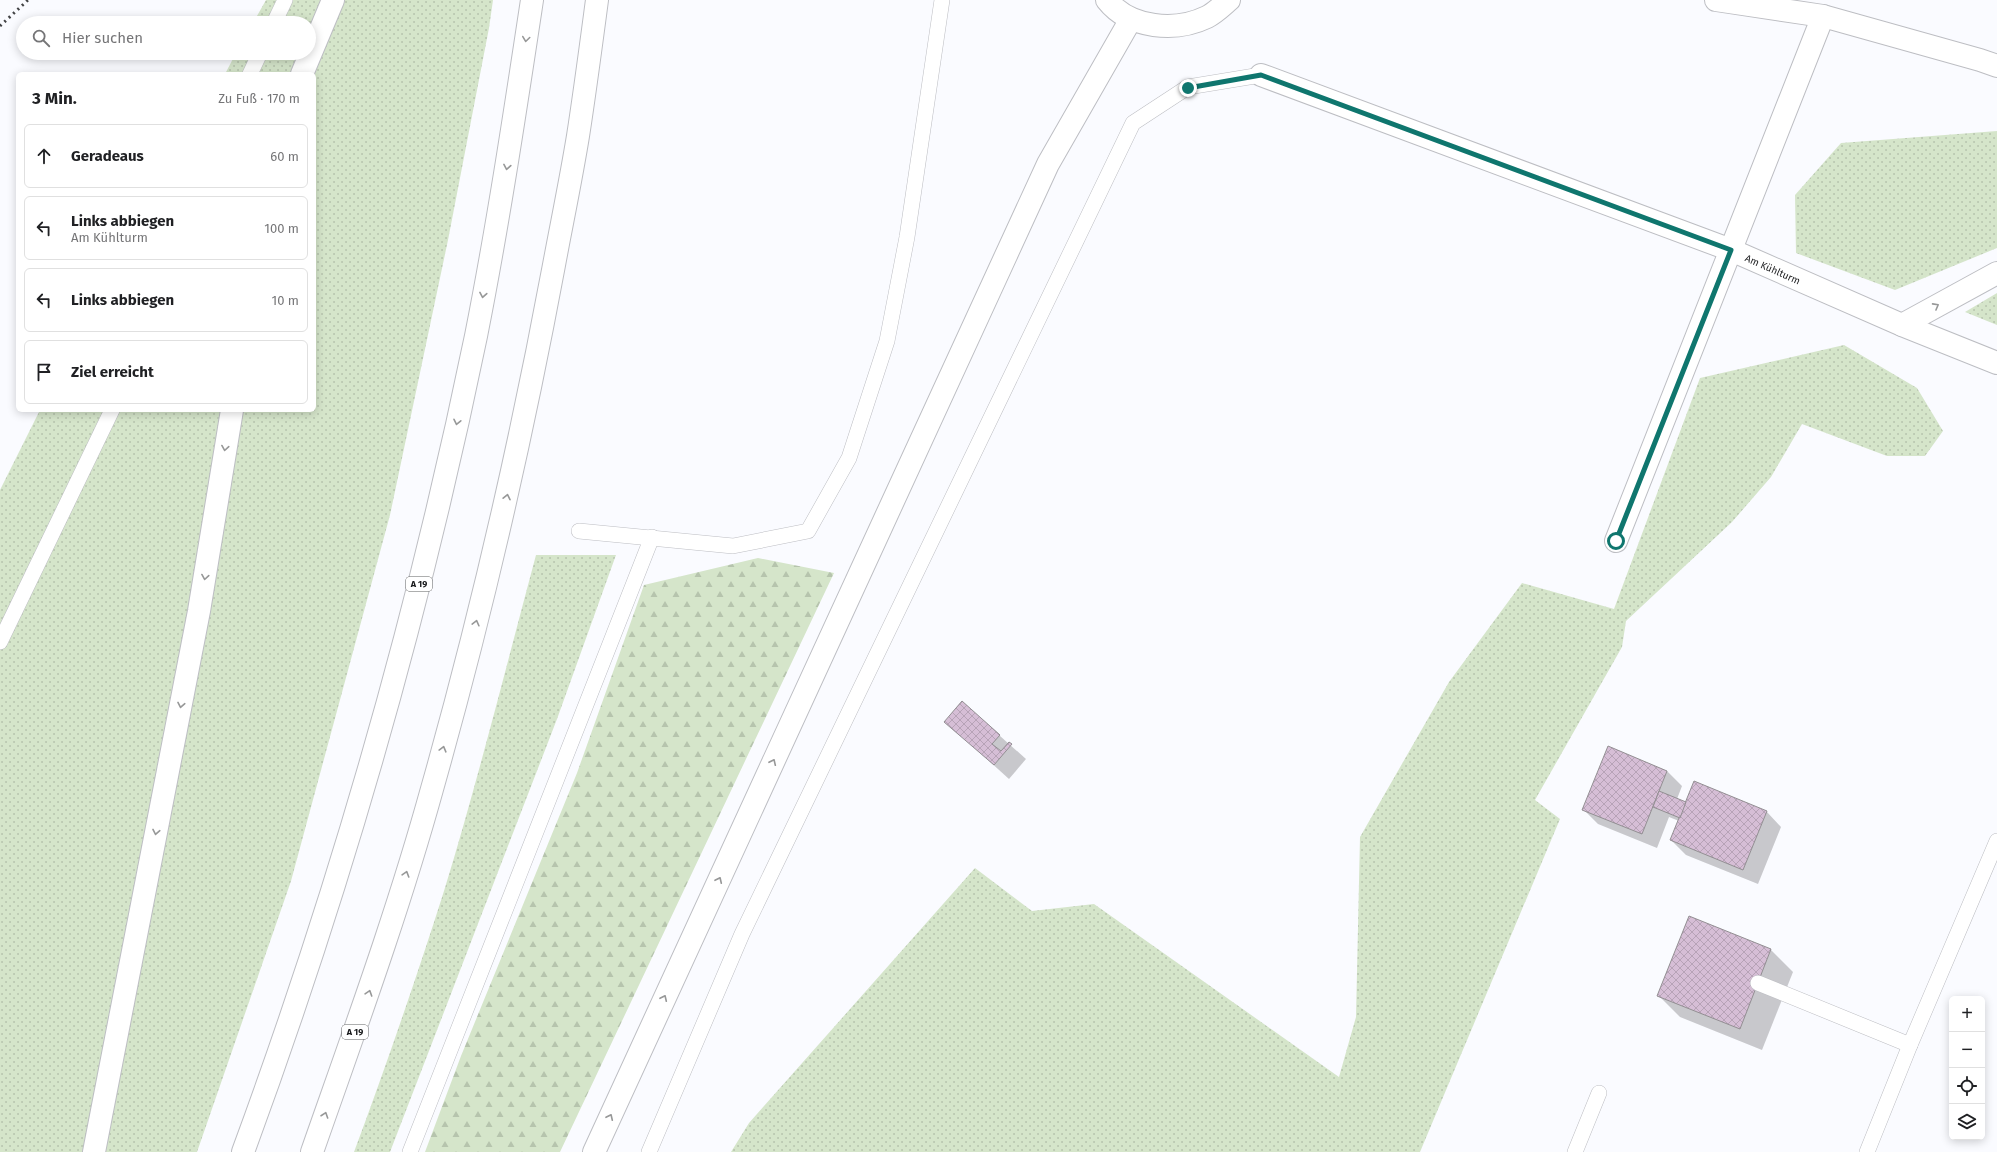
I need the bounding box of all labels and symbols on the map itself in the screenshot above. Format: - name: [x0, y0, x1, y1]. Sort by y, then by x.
- one-way arrow: [522, 36, 531, 42]
- route end: [1179, 79, 1197, 97]
- one-way arrow: [503, 164, 511, 170]
- street label: Am Kühlturm: [1743, 252, 1802, 287]
- one-way arrow: [480, 292, 488, 298]
- one-way arrow: [1932, 303, 1939, 311]
- one-way arrow: [453, 419, 461, 425]
- one-way arrow: [222, 445, 230, 452]
- one-way arrow: [502, 494, 510, 500]
- route start: [1607, 532, 1625, 550]
- one-way arrow: [201, 574, 209, 580]
- road number: A 19: [406, 577, 432, 591]
- one-way arrow: [472, 620, 480, 627]
- one-way arrow: [177, 702, 186, 708]
- one-way arrow: [438, 746, 447, 753]
- one-way arrow: [768, 759, 776, 766]
- one-way arrow: [153, 829, 161, 835]
- one-way arrow: [401, 871, 410, 878]
- one-way arrow: [714, 877, 722, 885]
- one-way arrow: [364, 989, 373, 996]
- one-way arrow: [660, 995, 668, 1002]
- road number: A 19: [342, 1025, 368, 1039]
- one-way arrow: [321, 1112, 329, 1119]
- one-way arrow: [605, 1113, 613, 1121]

